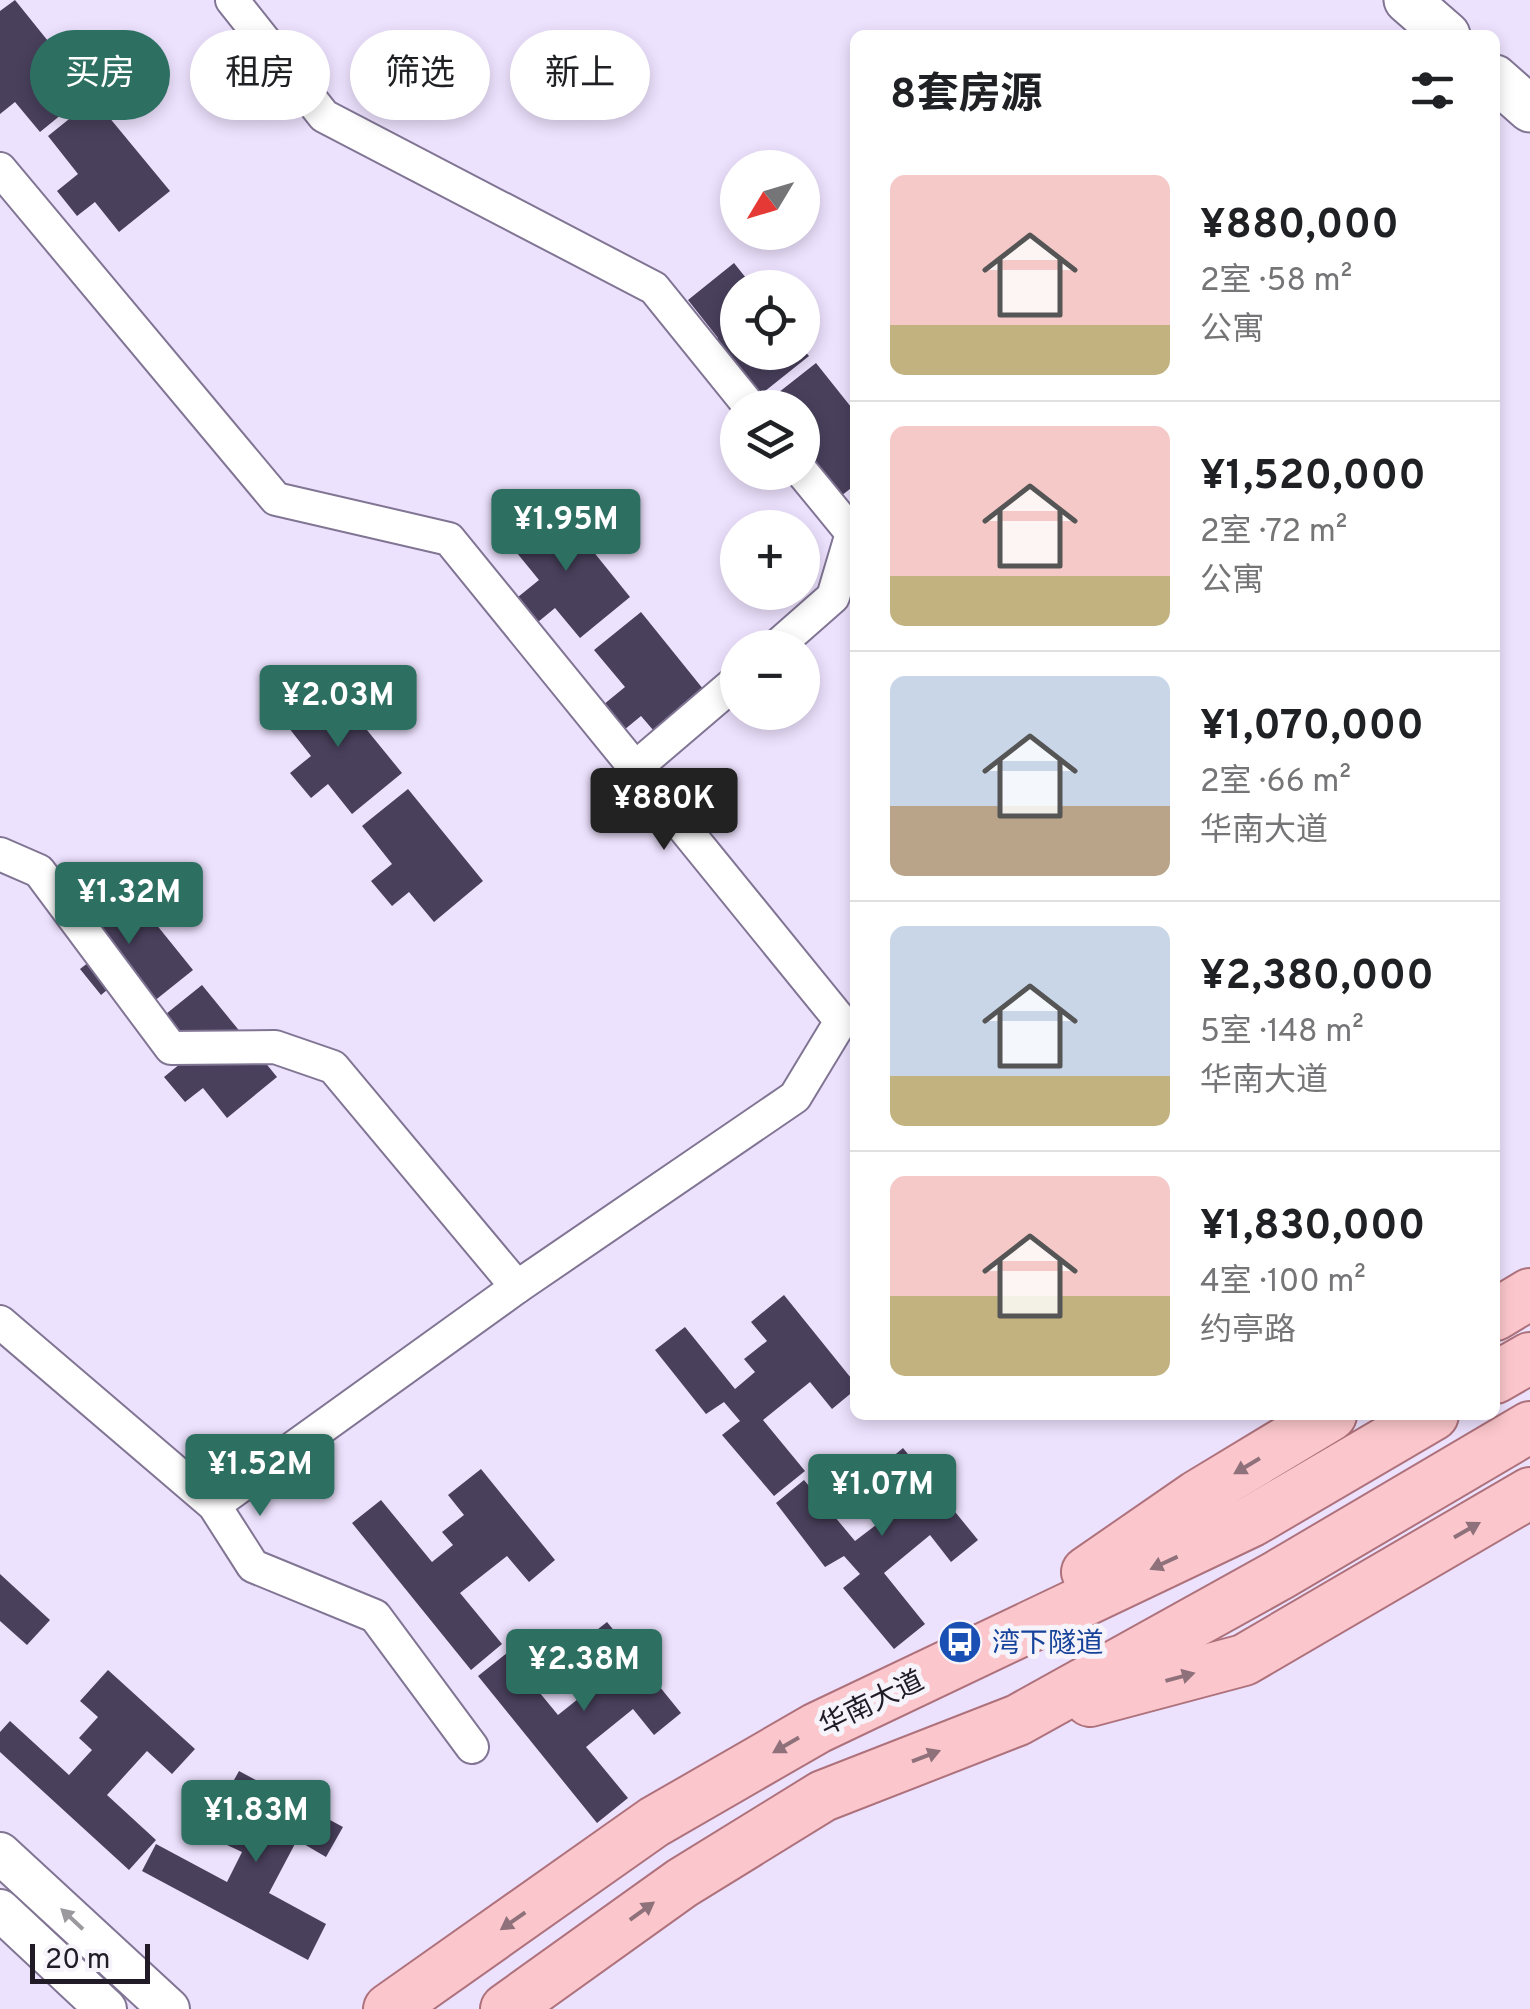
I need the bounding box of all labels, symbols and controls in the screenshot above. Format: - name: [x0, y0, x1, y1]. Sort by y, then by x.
- chip: 买房: [30, 30, 170, 120]
- chip: 租房: [190, 30, 330, 120]
- chip: 筛选: [350, 30, 490, 120]
- chip: 新上: [510, 30, 650, 120]
- icon: filters: [1405, 63, 1460, 118]
- text: 8套房源: [890, 70, 1042, 123]
- north arrow: [720, 150, 820, 250]
- map controls: [720, 150, 820, 730]
- text: ¥880,000: [1200, 200, 1399, 253]
- icon: home: [970, 215, 1090, 335]
- text: 2室 · 58 m²: [1200, 262, 1352, 302]
- button: locate: [720, 270, 820, 370]
- text: 公寓: [1200, 311, 1264, 351]
- button: layers: [720, 390, 820, 490]
- text: ¥1,520,000: [1200, 451, 1426, 504]
- icon: home: [970, 466, 1090, 586]
- pin: ¥1.95M: [485, 489, 647, 574]
- text: ¥1.95M: [513, 501, 619, 541]
- button: +: [720, 510, 820, 610]
- text: 2室 · 72 m²: [1200, 513, 1347, 553]
- text: 公寓: [1200, 562, 1264, 602]
- button: −: [720, 630, 820, 730]
- pin: ¥2.03M: [257, 665, 419, 750]
- text: ¥2.03M: [282, 677, 394, 717]
- text: ¥1,070,000: [1200, 701, 1424, 754]
- icon: home: [970, 716, 1090, 836]
- text: 2室 · 66 m²: [1200, 763, 1351, 803]
- pin: ¥880K: [594, 768, 734, 853]
- text: ¥880K: [613, 780, 715, 820]
- text: 华南大道: [1200, 812, 1328, 852]
- pin: ¥1.32M: [48, 862, 210, 947]
- text: ¥1.32M: [77, 874, 181, 914]
- text: ¥2,380,000: [1200, 951, 1434, 1004]
- icon: home: [970, 966, 1090, 1086]
- text: 5室 · 148 m²: [1200, 1013, 1364, 1053]
- text: 华南大道: [1200, 1062, 1328, 1102]
- text: ¥1,830,000: [1200, 1201, 1425, 1254]
- icon: home: [970, 1216, 1090, 1336]
- text: 4室 · 100 m²: [1200, 1263, 1366, 1303]
- text: 约亭路: [1200, 1312, 1296, 1352]
- pin: ¥1.52M: [179, 1434, 341, 1519]
- text: ¥1.52M: [207, 1446, 313, 1486]
- pin: ¥1.07M: [801, 1454, 963, 1539]
- one-way arrow: [1233, 1457, 1261, 1474]
- text: ¥1.07M: [830, 1466, 934, 1506]
- one-way arrow: [1453, 1521, 1481, 1539]
- one-way arrow: [1149, 1554, 1178, 1571]
- bus stop icon: 湾下隧道: [937, 1619, 983, 1665]
- place label: 湾下隧道: [992, 1627, 1104, 1663]
- pin: ¥2.38M: [503, 1629, 665, 1714]
- text: ¥2.38M: [528, 1641, 640, 1681]
- street label: 华南大道: [814, 1664, 931, 1745]
- one-way arrow: [1165, 1668, 1196, 1684]
- one-way arrow: [772, 1736, 800, 1754]
- one-way arrow: [911, 1748, 941, 1763]
- pin: ¥1.83M: [175, 1780, 337, 1865]
- text: ¥1.83M: [203, 1792, 309, 1832]
- one-way arrow: [629, 1902, 655, 1922]
- one-way arrow: [60, 1908, 84, 1931]
- one-way arrow: [500, 1911, 526, 1931]
- scale bar: [30, 1939, 150, 1984]
- text: 20 m: [45, 1943, 110, 1979]

